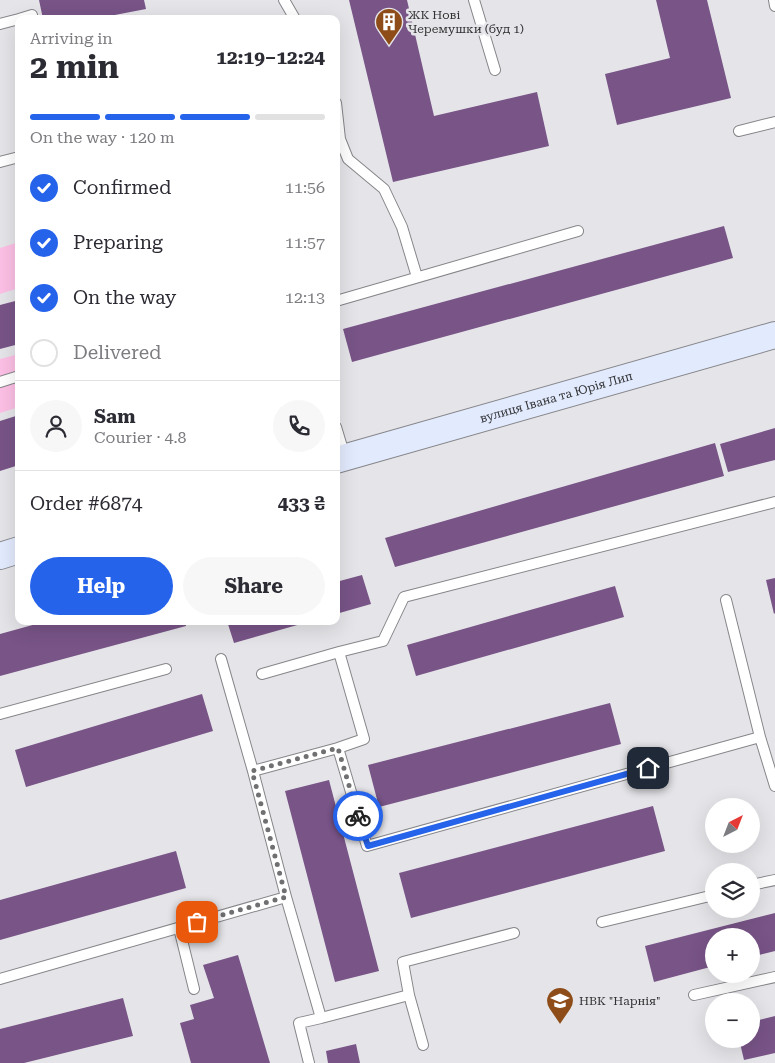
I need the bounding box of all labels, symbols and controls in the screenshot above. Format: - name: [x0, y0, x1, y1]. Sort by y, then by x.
- building icon: ЖК Нові Черемушки (буд 1): [374, 7, 404, 46]
- place label: ЖК Нові Черемушки (буд 1): [408, 8, 524, 36]
- text: Arriving in: [30, 29, 113, 48]
- text: 12:19–12:24: [216, 46, 325, 69]
- text: 2 min: [30, 48, 119, 86]
- text: On the way · 120 m: [30, 128, 175, 147]
- icon: check: [30, 174, 58, 202]
- text: Confirmed: [73, 176, 171, 199]
- text: 11:56: [285, 178, 325, 197]
- icon: check: [30, 229, 58, 257]
- text: Preparing: [73, 231, 163, 254]
- text: 11:57: [285, 233, 325, 252]
- icon: check: [30, 284, 58, 312]
- text: On the way: [73, 286, 176, 309]
- text: 12:13: [285, 288, 325, 307]
- text: Delivered: [73, 341, 161, 364]
- street label: вулиця Івана та Юрія Лип: [478, 369, 635, 426]
- button: person: [30, 400, 82, 452]
- button: phone: [273, 400, 325, 452]
- text: Sam: [94, 405, 136, 428]
- text: Courier · 4.8: [94, 428, 187, 447]
- text: Order #6874: [30, 492, 142, 515]
- text: 433 ₴: [278, 492, 325, 515]
- button: Help: [30, 557, 173, 615]
- button: Share: [183, 557, 325, 615]
- pin: [627, 747, 669, 789]
- icon: home: [634, 754, 662, 782]
- courier: [333, 791, 383, 841]
- north arrow: [705, 798, 760, 852]
- map controls: [705, 798, 760, 1048]
- icon: bike: [344, 802, 372, 830]
- button: layers: [705, 863, 760, 918]
- pin: [176, 901, 218, 943]
- icon: bag: [183, 908, 211, 936]
- button: +: [705, 928, 760, 983]
- school or university icon: НВК "Нарнія": [545, 986, 575, 1025]
- button: −: [705, 993, 760, 1048]
- place label: НВК "Нарнія": [579, 994, 661, 1008]

